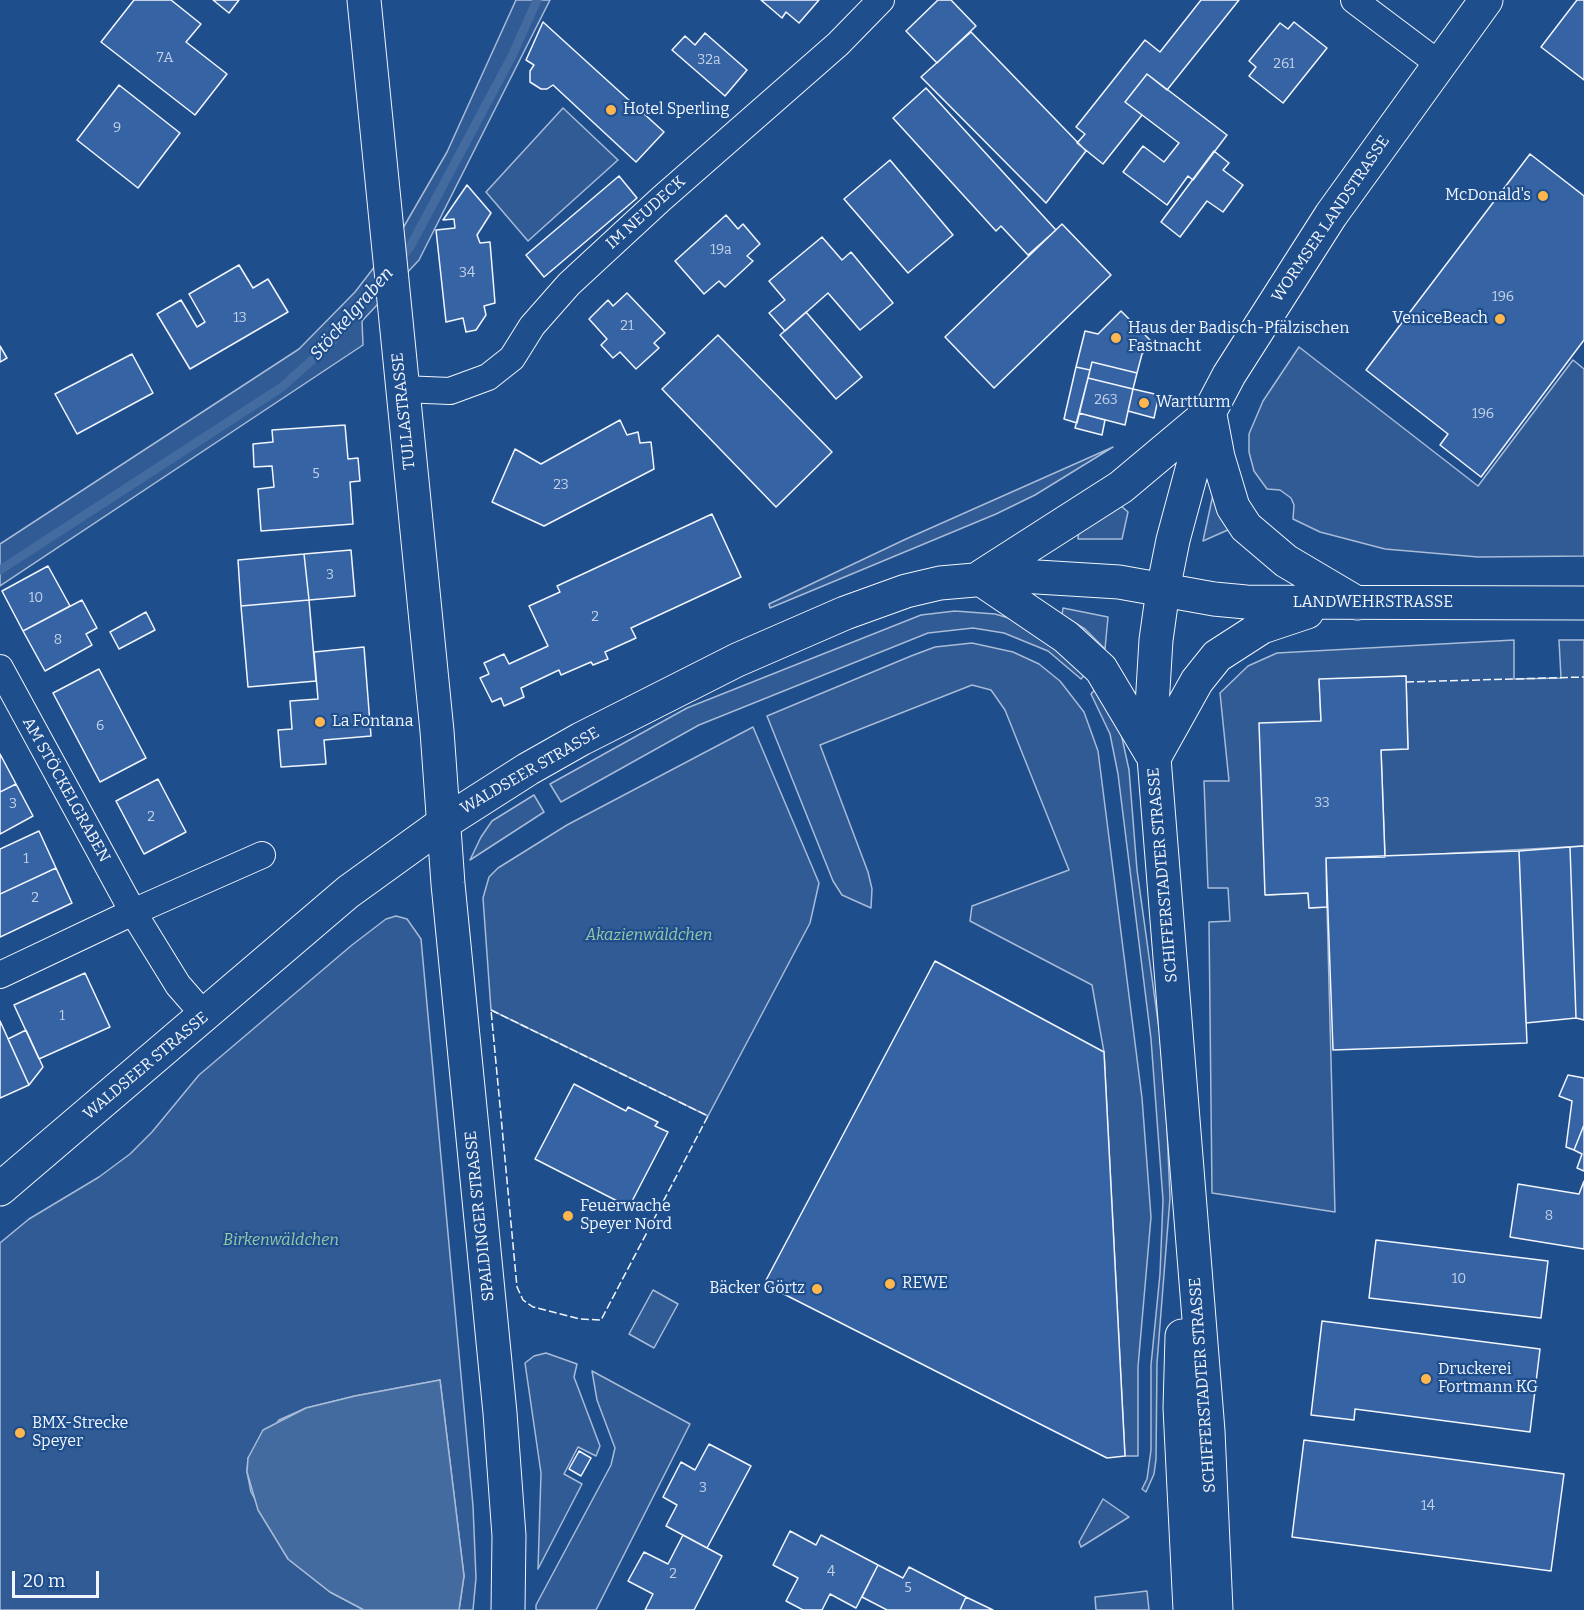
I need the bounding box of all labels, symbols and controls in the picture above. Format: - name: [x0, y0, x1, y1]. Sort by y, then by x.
- house number: 7A: [157, 50, 173, 66]
- house number: 32a: [697, 52, 721, 68]
- house number: 261: [1273, 56, 1295, 72]
- place label: Hotel Sperling: [623, 100, 729, 120]
- marker: Hotel Sperling: [604, 103, 618, 117]
- house number: 9: [113, 120, 121, 136]
- street label: WORMSER LANDSTRASSE: [1268, 132, 1394, 306]
- street label: IM NEUDECK: [602, 172, 690, 254]
- place label: McDonald's: [1445, 186, 1531, 206]
- marker: McDonald's: [1536, 189, 1550, 203]
- house number: 19a: [710, 242, 732, 258]
- water label: Stöckelgraben: [306, 263, 398, 365]
- house number: 34: [459, 265, 475, 281]
- house number: 196: [1492, 289, 1514, 305]
- place label: VeniceBeach: [1392, 309, 1488, 329]
- house number: 13: [233, 310, 247, 326]
- marker: VeniceBeach: [1493, 312, 1507, 326]
- house number: 21: [620, 318, 634, 334]
- place label: Haus der Badisch-Pfälzischen Fastnacht: [1128, 319, 1349, 357]
- marker: Haus der Badisch-Pfälzischen Fastnacht: [1109, 331, 1123, 345]
- street label: TULLASTRASSE: [388, 352, 420, 470]
- house number: 263: [1094, 392, 1118, 408]
- place label: Wartturm: [1156, 393, 1230, 413]
- marker: Wartturm: [1137, 396, 1151, 410]
- house number: 196: [1472, 406, 1494, 422]
- house number: 5: [312, 466, 320, 482]
- house number: 23: [553, 477, 569, 493]
- house number: 3: [326, 567, 334, 583]
- house number: 10: [29, 590, 43, 606]
- street label: LANDWEHRSTRASSE: [1293, 593, 1453, 613]
- house number: 2: [591, 609, 599, 625]
- house number: 8: [54, 632, 62, 648]
- place label: La Fontana: [332, 712, 413, 732]
- street label: AM STÖCKELGRABEN: [18, 714, 114, 866]
- marker: La Fontana: [313, 715, 327, 729]
- house number: 6: [96, 718, 104, 734]
- street label: WALDSEER STRASSE: [457, 723, 603, 819]
- street label: SCHIFFERSTADTER STRASSE: [1144, 767, 1182, 983]
- house number: 33: [1314, 795, 1330, 811]
- house number: 3: [9, 796, 17, 812]
- house number: 2: [147, 809, 155, 825]
- house number: 1: [23, 851, 29, 867]
- house number: 2: [31, 890, 39, 906]
- park label: Akazienwäldchen: [586, 926, 712, 946]
- house number: 1: [59, 1008, 65, 1024]
- street label: WALDSEER STRASSE: [80, 1008, 212, 1124]
- street label: SPALDINGER STRASSE: [462, 1130, 498, 1302]
- place label: Feuerwache Speyer Nord: [580, 1197, 672, 1235]
- house number: 8: [1545, 1208, 1553, 1224]
- marker: Feuerwache Speyer Nord: [561, 1209, 575, 1223]
- park label: Birkenwäldchen: [223, 1231, 339, 1251]
- house number: 10: [1452, 1271, 1466, 1287]
- place label: REWE: [902, 1274, 948, 1294]
- marker: REWE: [883, 1277, 897, 1291]
- street label: SCHIFFERSTADTER STRASSE: [1186, 1277, 1220, 1493]
- place label: Bäcker Görtz: [709, 1279, 805, 1299]
- marker: Bäcker Görtz: [810, 1282, 824, 1296]
- place label: Druckerei Fortmann KG: [1438, 1360, 1538, 1398]
- marker: Druckerei Fortmann KG: [1419, 1372, 1433, 1386]
- place label: BMX-Strecke Speyer: [32, 1414, 128, 1452]
- marker: BMX-Strecke Speyer: [13, 1426, 27, 1440]
- house number: 3: [699, 1480, 707, 1496]
- house number: 14: [1421, 1498, 1435, 1514]
- scale bar: [15, 1559, 102, 1597]
- house number: 4: [827, 1564, 835, 1580]
- house number: 2: [669, 1566, 677, 1582]
- text: 20 m: [23, 1570, 65, 1592]
- house number: 5: [904, 1580, 912, 1596]

